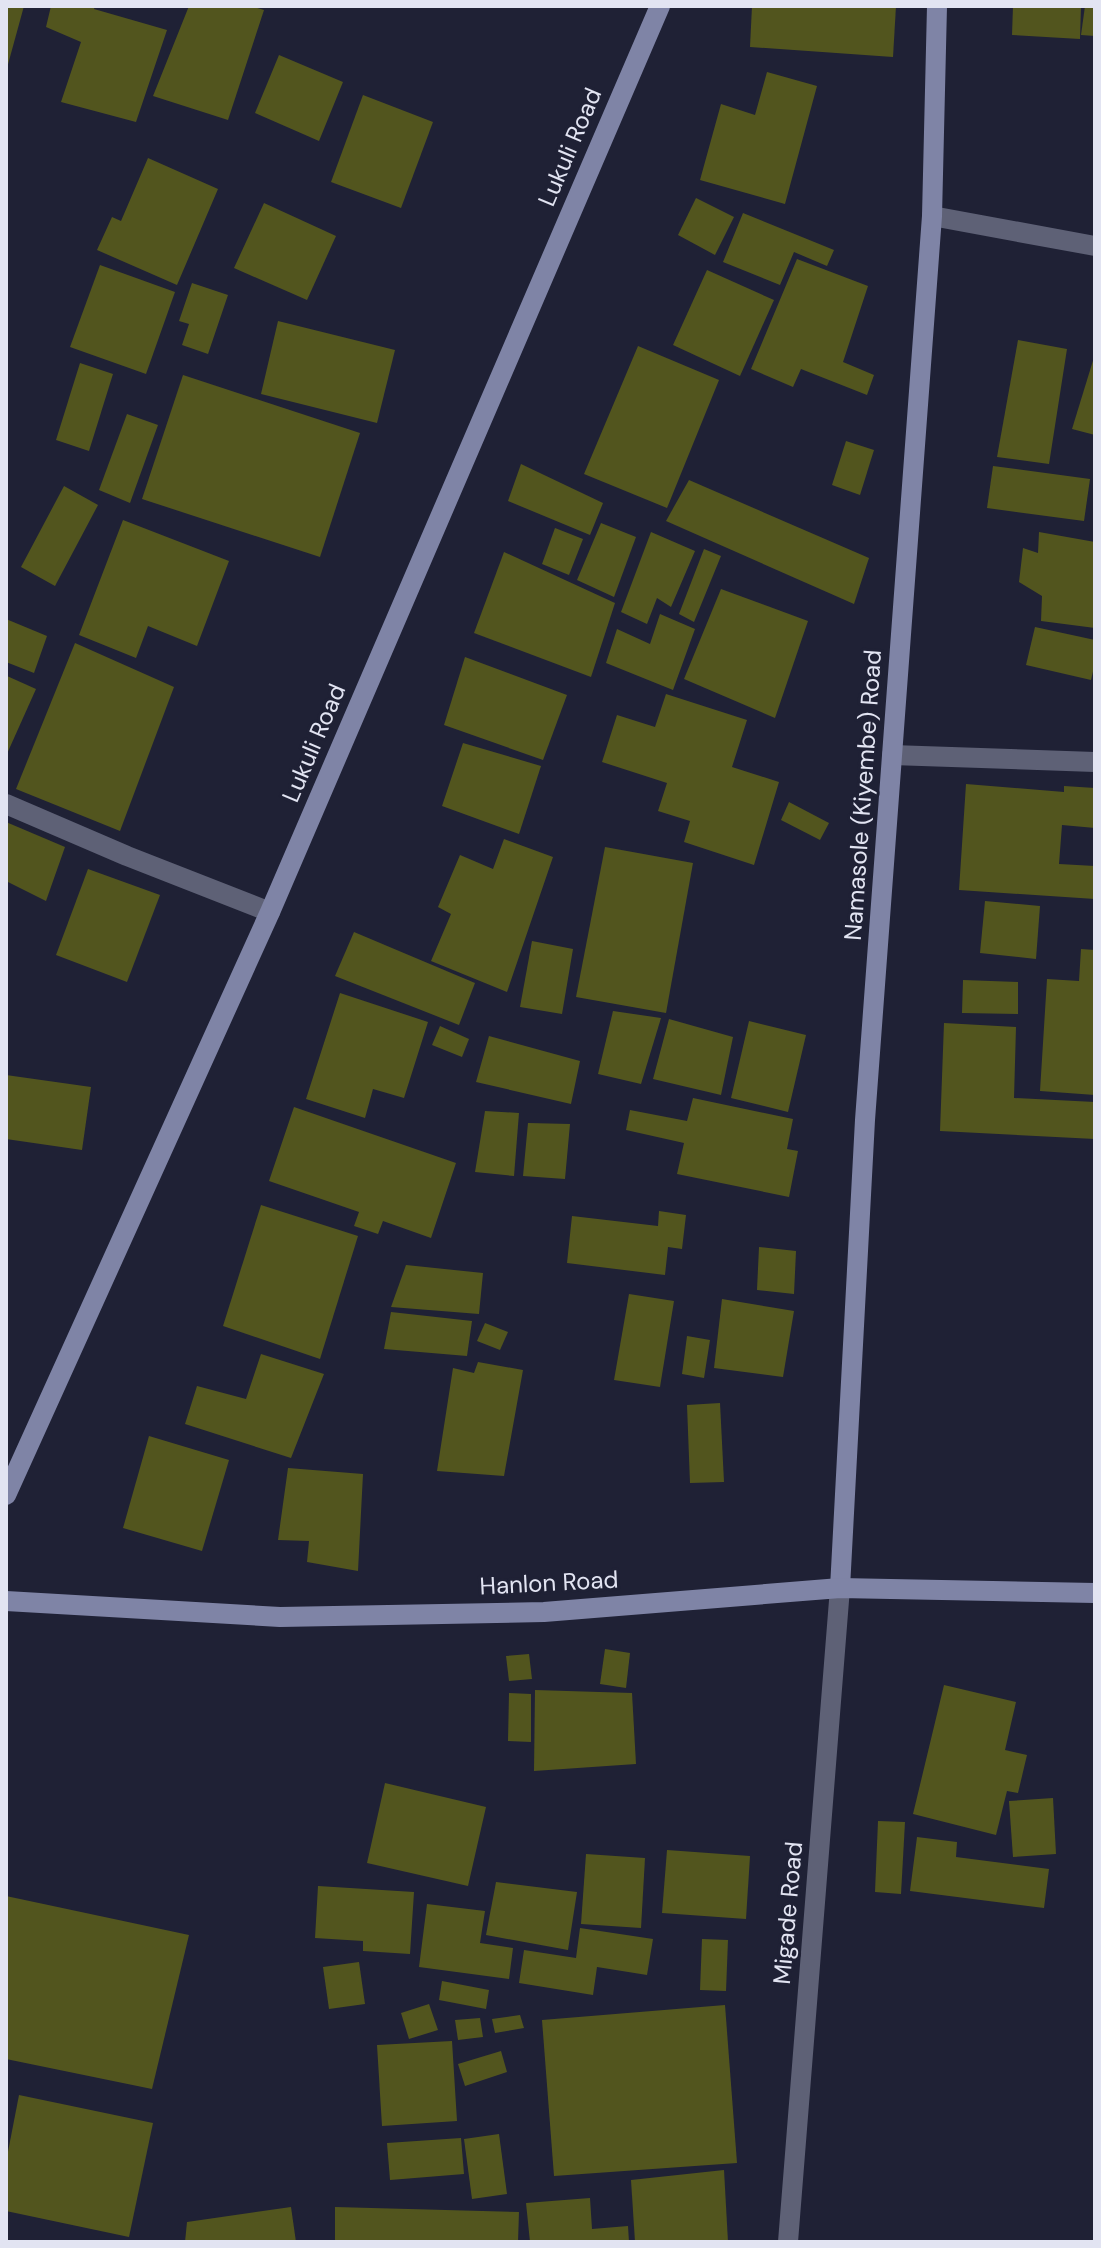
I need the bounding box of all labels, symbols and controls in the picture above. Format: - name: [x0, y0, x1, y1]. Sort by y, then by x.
- street label: Lukuli Road: [531, 83, 608, 211]
- street label: Namasole (Kiyembe) Road: [837, 648, 888, 941]
- street label: Lukuli Road: [275, 679, 352, 807]
- street label: Hanlon Road: [479, 1563, 619, 1602]
- street label: Migade Road: [766, 1840, 809, 1986]

